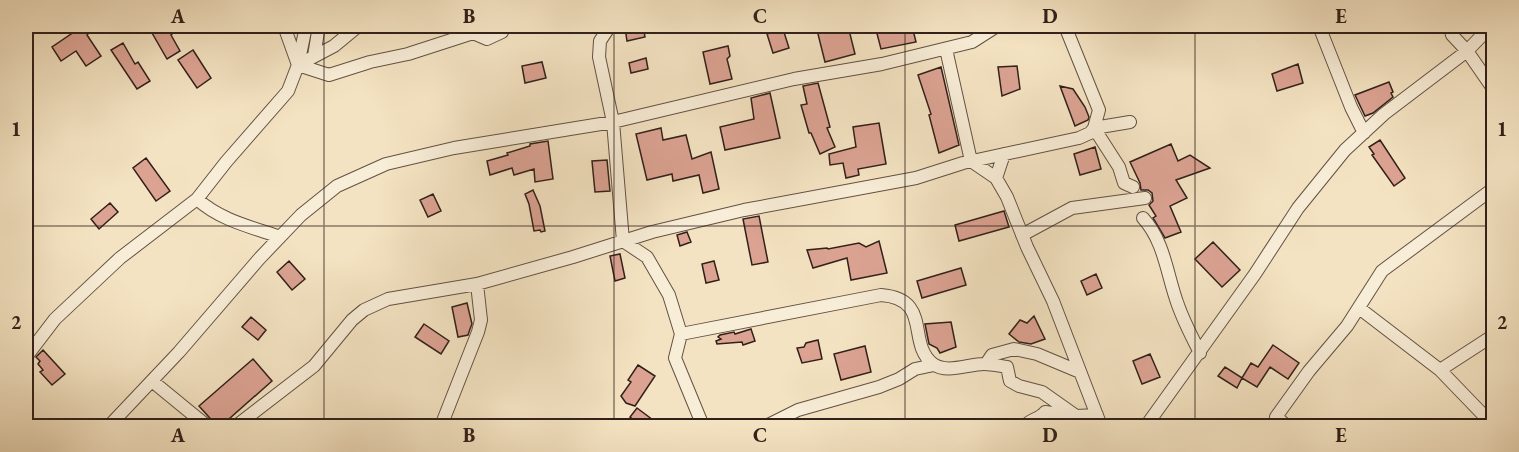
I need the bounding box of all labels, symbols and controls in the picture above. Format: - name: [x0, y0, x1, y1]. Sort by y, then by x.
- text: A: [170, 3, 186, 29]
- text: B: [463, 3, 475, 29]
- text: C: [753, 3, 767, 29]
- text: D: [1042, 3, 1058, 29]
- text: E: [1335, 3, 1347, 29]
- text: 1: [11, 116, 21, 142]
- text: 1: [1497, 116, 1507, 142]
- text: 2: [11, 309, 22, 335]
- text: 2: [1497, 309, 1508, 335]
- text: A: [170, 422, 186, 448]
- text: B: [463, 422, 475, 448]
- text: C: [753, 422, 767, 448]
- text: D: [1042, 422, 1058, 448]
- text: E: [1335, 422, 1347, 448]

